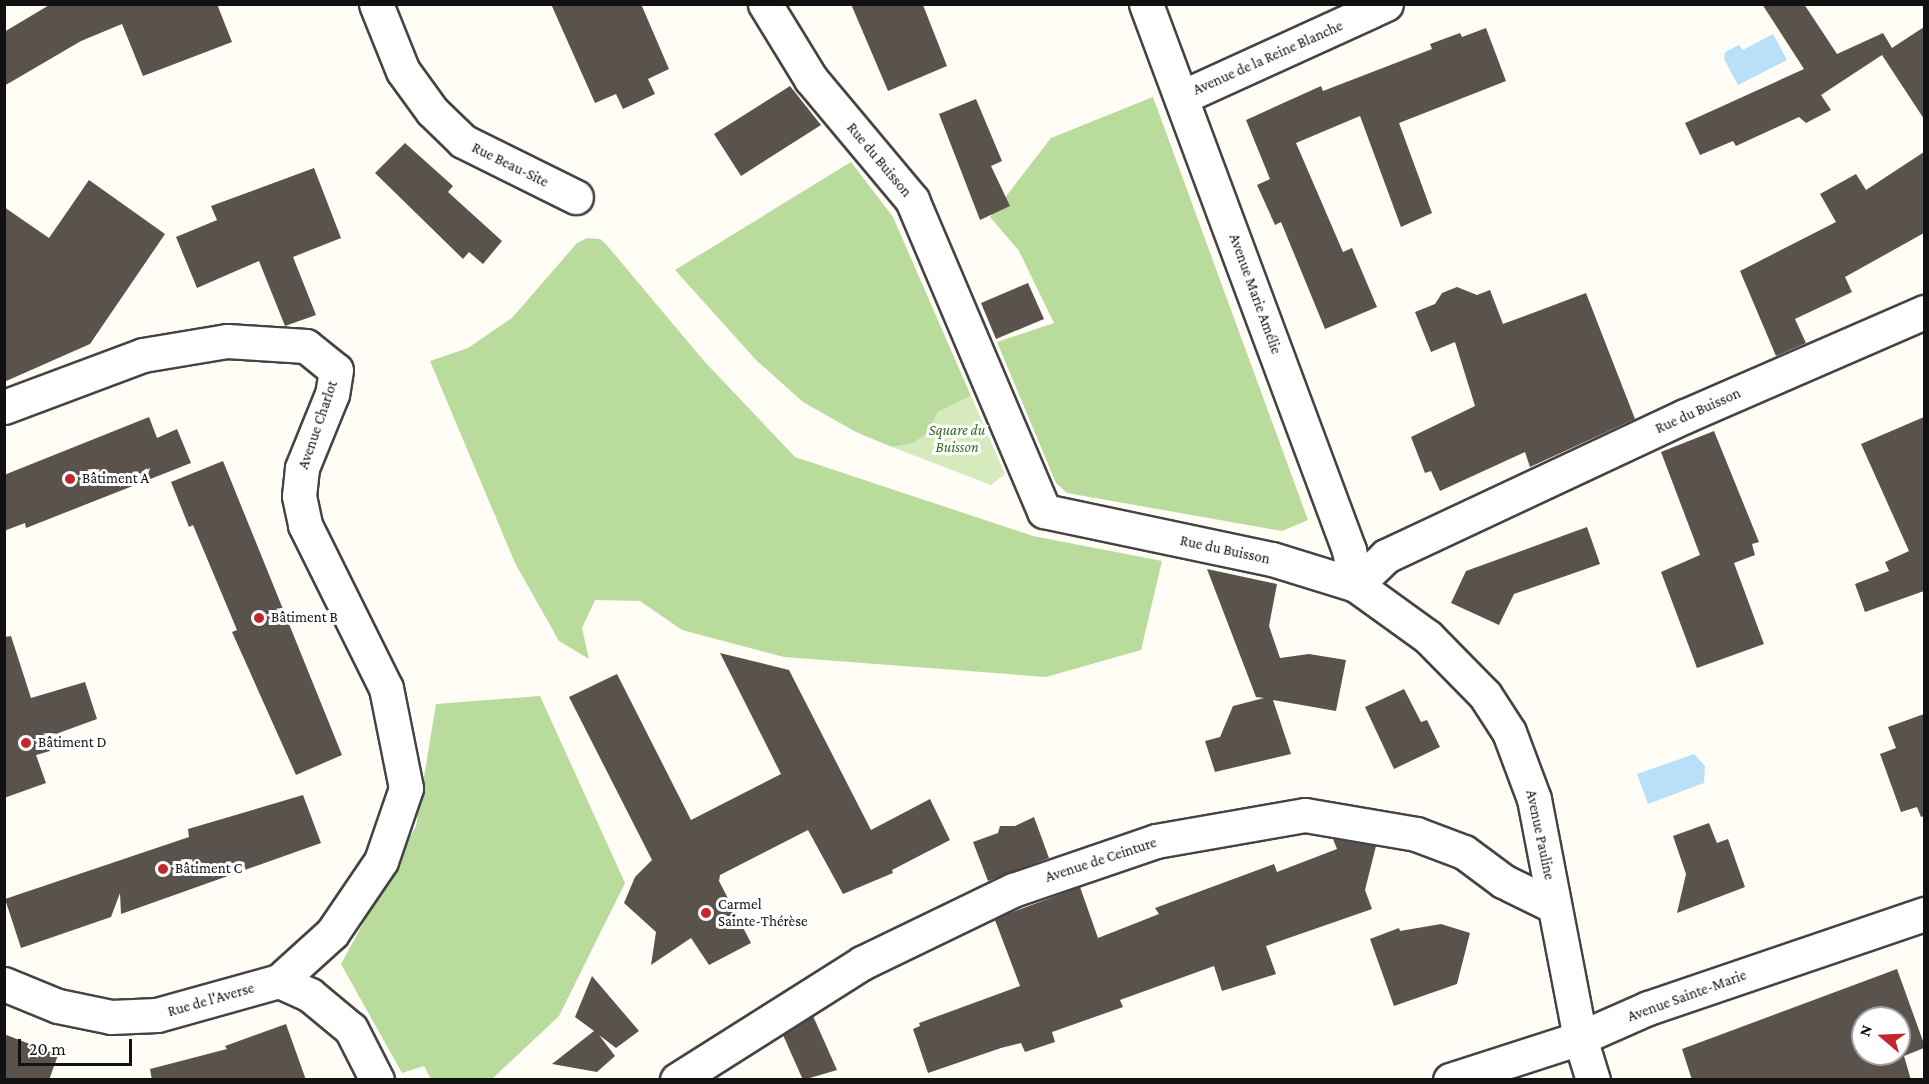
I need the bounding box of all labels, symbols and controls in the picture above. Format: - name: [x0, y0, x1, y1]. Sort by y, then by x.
- street label: Avenue de la Reine Blanche: [1190, 17, 1346, 99]
- street label: Rue du Buisson: [843, 119, 915, 201]
- street label: Rue Beau-Site: [469, 139, 551, 191]
- street label: Avenue Marie Amélie: [1225, 231, 1285, 357]
- street label: Avenue Charlot: [294, 378, 342, 472]
- street label: Rue du Buisson: [1653, 384, 1743, 438]
- park label: Square du Buisson: [929, 421, 985, 456]
- place label: Bâtiment A: [82, 470, 149, 488]
- marker: Bâtiment A: [63, 472, 77, 486]
- street label: Rue du Buisson: [1178, 532, 1272, 568]
- place label: Bâtiment B: [271, 609, 338, 627]
- marker: Bâtiment B: [252, 611, 266, 625]
- place label: Bâtiment D: [38, 734, 107, 752]
- marker: Bâtiment D: [19, 736, 33, 750]
- street label: Avenue Pauline: [1522, 788, 1558, 882]
- street label: Avenue de Ceinture: [1043, 833, 1159, 887]
- place label: Bâtiment C: [175, 860, 242, 878]
- marker: Bâtiment C: [156, 862, 170, 876]
- place label: Carmel Sainte-Thérèse: [718, 895, 808, 930]
- marker: Carmel Sainte-Thérèse: [699, 906, 713, 920]
- street label: Avenue Sainte-Marie: [1625, 966, 1749, 1026]
- street label: Rue de l'Averse: [166, 979, 256, 1021]
- north arrow: [1851, 1006, 1911, 1066]
- text: N: [1856, 1023, 1875, 1039]
- scale bar: [21, 1027, 135, 1065]
- text: 20 m: [29, 1039, 66, 1059]

